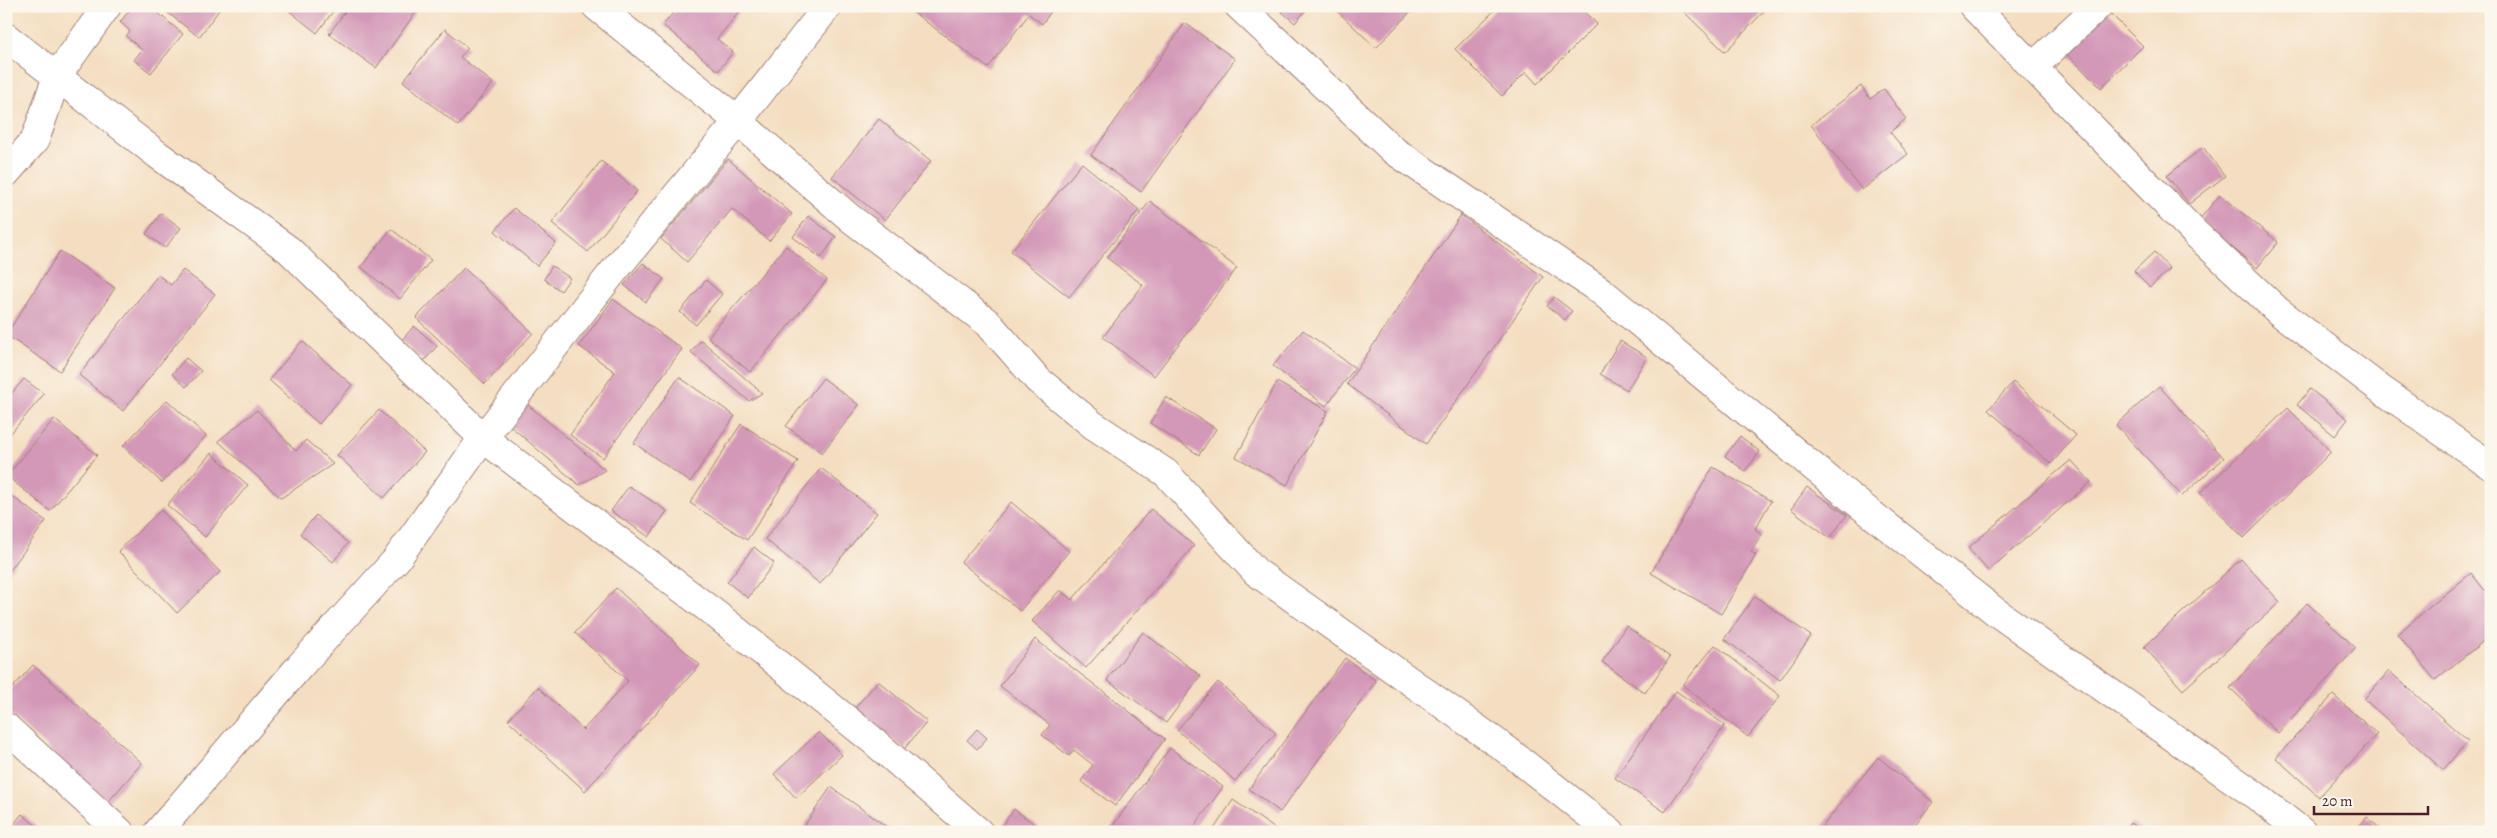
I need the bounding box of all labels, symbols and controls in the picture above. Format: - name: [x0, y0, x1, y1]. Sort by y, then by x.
- scale bar: [2314, 783, 2428, 815]
- text: 20 m: [2322, 791, 2353, 811]

